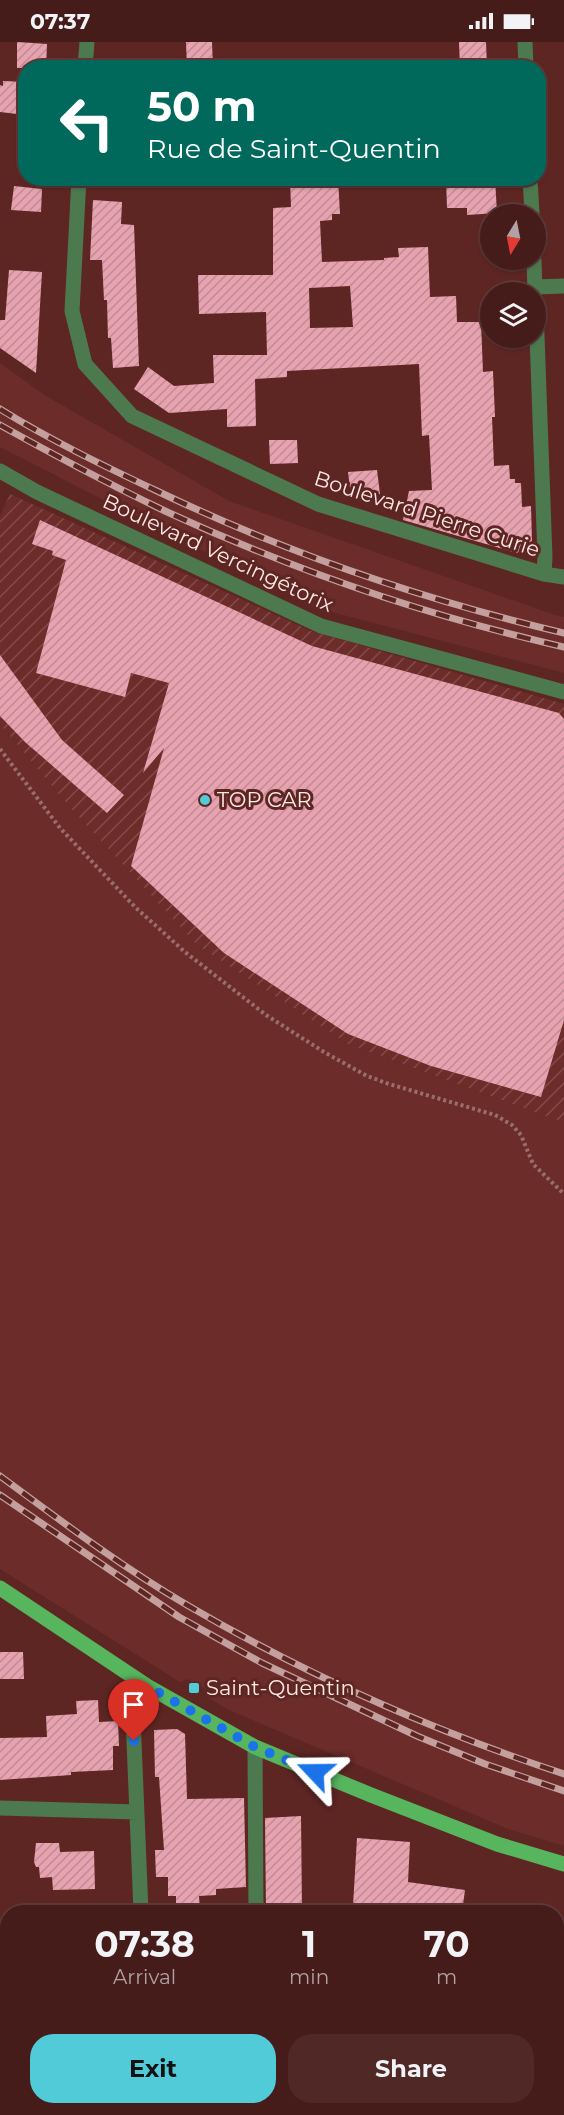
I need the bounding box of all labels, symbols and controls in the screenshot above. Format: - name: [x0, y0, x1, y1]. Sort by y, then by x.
- text: 07:37: [30, 8, 90, 35]
- text: 50 m: [147, 80, 256, 132]
- icon: left: [48, 84, 126, 162]
- text: Rue de Saint-Quentin: [147, 132, 441, 165]
- north arrow: [480, 204, 546, 270]
- map controls: [480, 204, 546, 348]
- button: layers: [480, 282, 546, 348]
- street label: Boulevard Pierre Curie: [311, 465, 543, 562]
- street label: Boulevard Vercingétorix: [99, 488, 338, 617]
- place label: TOP CAR: [217, 787, 312, 812]
- marker: TOP CAR: [198, 793, 212, 807]
- place label: Saint-Quentin: [206, 1675, 355, 1700]
- pin: [108, 1679, 159, 1741]
- marker: Saint-Quentin: [187, 1681, 201, 1695]
- icon: arrive: [117, 1688, 150, 1721]
- position arrow: [283, 1740, 347, 1804]
- text: 07:38: [94, 1922, 195, 1966]
- text: 1: [302, 1922, 316, 1966]
- text: 70: [424, 1922, 470, 1966]
- text: Arrival: [113, 1965, 176, 1989]
- text: min: [289, 1965, 329, 1989]
- text: m: [436, 1965, 457, 1989]
- button: Exit: [30, 2034, 276, 2103]
- button: Share: [288, 2034, 534, 2103]

